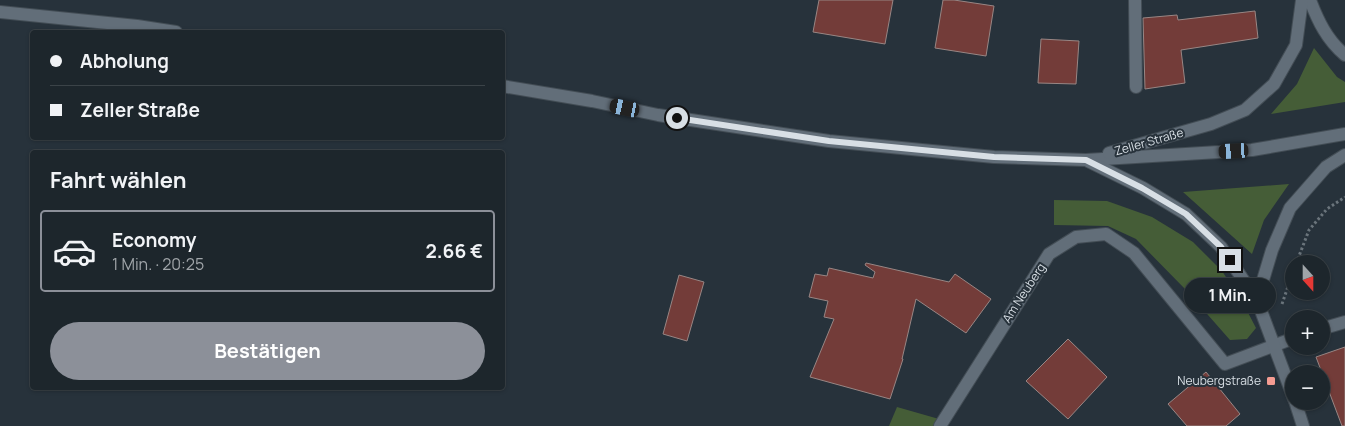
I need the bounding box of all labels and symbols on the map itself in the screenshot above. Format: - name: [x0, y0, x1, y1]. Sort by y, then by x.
- car: [608, 98, 641, 118]
- route start: [666, 107, 688, 129]
- street label: Zeller Straße: [1112, 124, 1185, 159]
- car: [1218, 143, 1249, 159]
- route end: [1219, 249, 1241, 271]
- north arrow: [1285, 255, 1330, 300]
- street label: Am Neuberg: [998, 260, 1049, 326]
- callout: 1 Min.: [1184, 278, 1276, 312]
- place label: Neubergstraße: [1177, 372, 1261, 389]
- marker: Neubergstraße: [1265, 375, 1277, 387]

